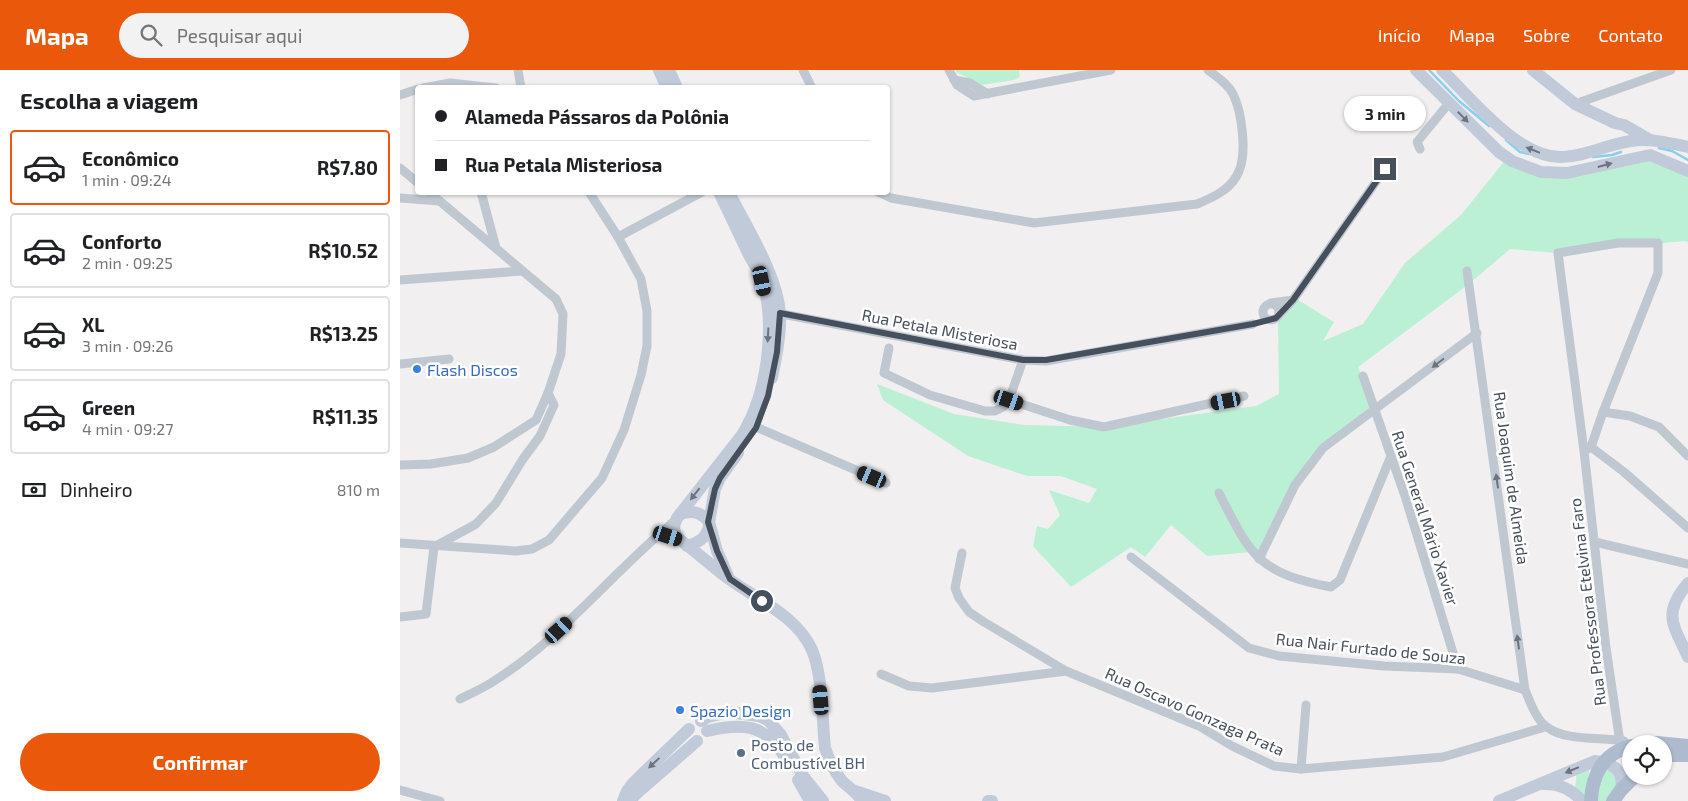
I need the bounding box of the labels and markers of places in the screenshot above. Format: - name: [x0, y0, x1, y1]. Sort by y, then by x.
- place label: Flash Discos: [427, 360, 518, 379]
- marker: Flash Discos: [411, 363, 423, 375]
- place label: Spazio Design: [690, 701, 791, 720]
- marker: Spazio Design: [674, 704, 686, 716]
- place label: Posto de Combustível BH: [751, 735, 865, 772]
- marker: Posto de Combustível BH: [735, 747, 747, 759]

